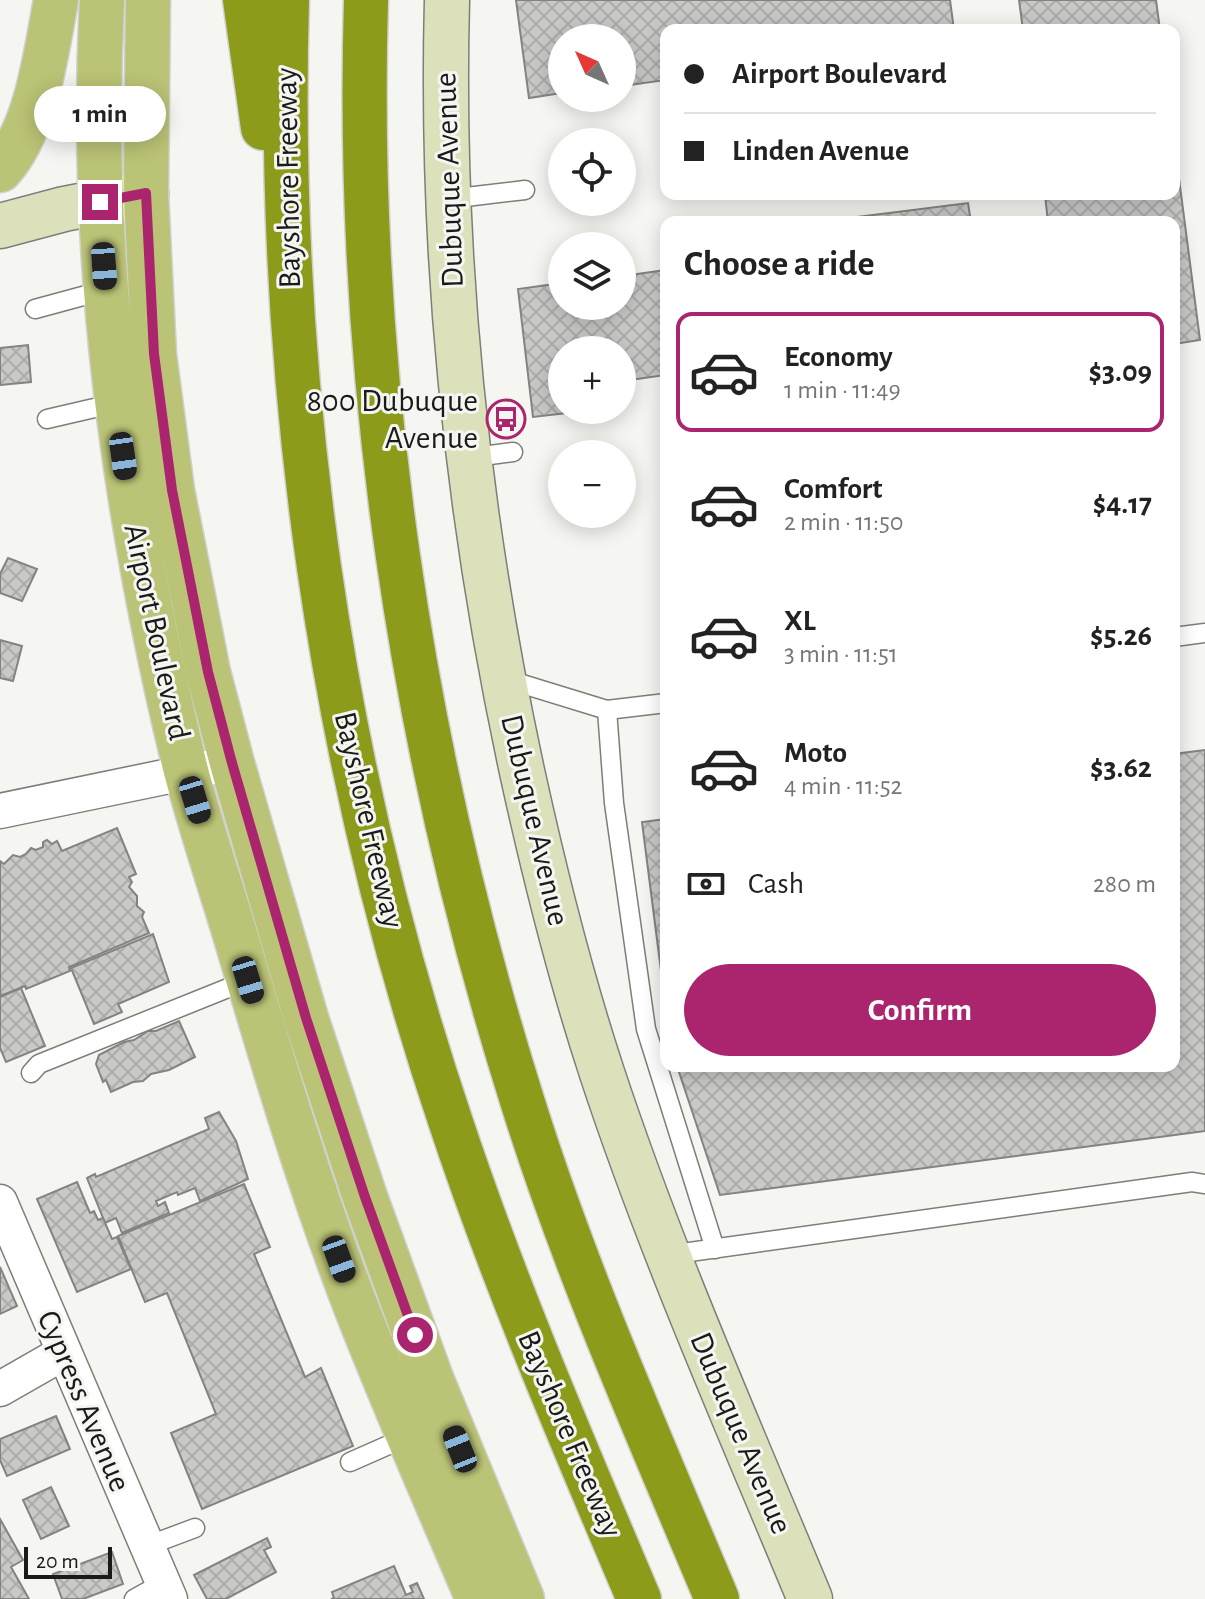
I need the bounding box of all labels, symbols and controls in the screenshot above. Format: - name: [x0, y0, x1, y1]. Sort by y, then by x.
- north arrow: [548, 24, 636, 112]
- map controls: [548, 24, 636, 528]
- text: Airport Boulevard: [732, 59, 947, 89]
- street label: Bayshore Freeway: [270, 67, 306, 289]
- street label: Dubuque Avenue: [429, 72, 469, 288]
- callout: 1 min: [34, 86, 166, 142]
- text: 1 min: [73, 101, 127, 127]
- button: locate: [548, 128, 636, 216]
- text: Linden Avenue: [732, 136, 909, 166]
- route end: [82, 184, 118, 220]
- button: layers: [548, 232, 636, 320]
- car: [90, 241, 118, 291]
- text: Choose a ride: [684, 246, 874, 282]
- button: +: [548, 336, 636, 424]
- icon: car: [688, 336, 760, 408]
- text: Economy: [784, 342, 893, 372]
- text: $3.09: [1089, 357, 1152, 387]
- text: 1 min · 11:49: [784, 377, 901, 403]
- place label: 800 Dubuque Avenue: [307, 385, 478, 454]
- bus stop icon: 800 Dubuque Avenue: [485, 398, 527, 440]
- car: [108, 431, 138, 481]
- button: −: [548, 440, 636, 528]
- icon: car: [688, 468, 760, 540]
- text: Comfort: [784, 474, 883, 504]
- text: $4.17: [1093, 489, 1152, 519]
- text: 2 min · 11:50: [784, 509, 904, 535]
- street label: Airport Boulevard: [118, 521, 196, 743]
- icon: car: [688, 600, 760, 672]
- text: XL: [784, 606, 816, 636]
- text: $5.26: [1090, 621, 1152, 651]
- text: 3 min · 11:51: [784, 641, 898, 667]
- street label: Bayshore Freeway: [329, 709, 410, 932]
- street label: Dubuque Avenue: [495, 711, 575, 929]
- icon: car: [688, 732, 760, 804]
- text: Moto: [784, 738, 847, 768]
- text: $3.62: [1090, 753, 1152, 783]
- text: 4 min · 11:52: [784, 773, 902, 799]
- car: [177, 774, 213, 826]
- icon: cash: [684, 862, 728, 906]
- text: Cash: [748, 869, 804, 899]
- text: 280 m: [1093, 871, 1156, 897]
- car: [230, 954, 266, 1006]
- button: Confirm: [684, 964, 1156, 1056]
- car: [320, 1232, 358, 1286]
- street label: Cypress Avenue: [32, 1306, 136, 1496]
- route start: [397, 1317, 433, 1353]
- street label: Bayshore Freeway: [512, 1326, 628, 1542]
- street label: Dubuque Avenue: [684, 1327, 798, 1539]
- car: [440, 1422, 480, 1476]
- scale bar: [24, 1543, 112, 1579]
- text: 20 m: [36, 1550, 79, 1572]

